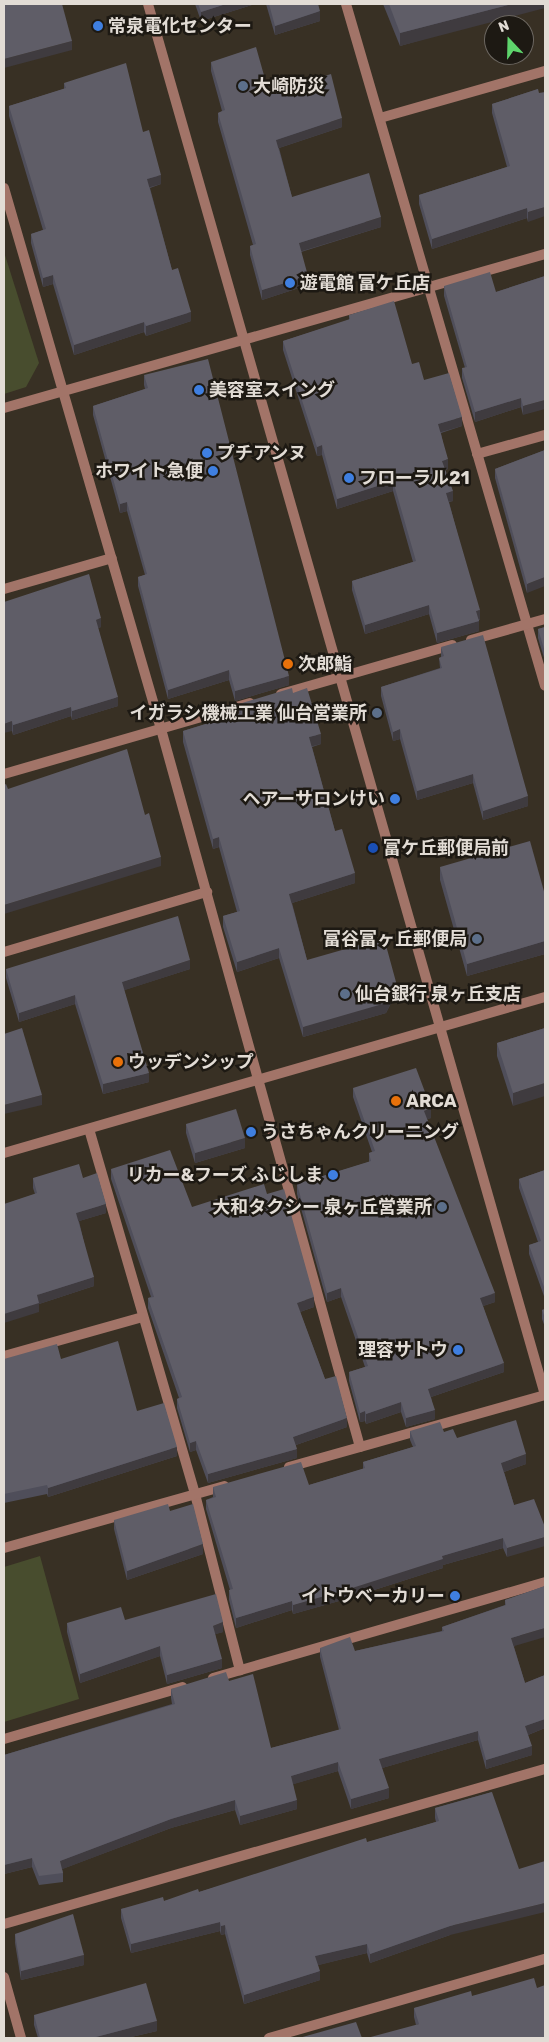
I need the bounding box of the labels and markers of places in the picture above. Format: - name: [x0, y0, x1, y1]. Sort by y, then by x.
- place label: 常泉電化センター: [108, 15, 252, 37]
- marker: 常泉電化センター: [92, 20, 104, 32]
- place label: 大崎防災: [253, 75, 325, 97]
- marker: 大崎防災: [237, 80, 249, 92]
- place label: 遊電館 富ケ丘店: [300, 272, 430, 294]
- marker: 遊電館 富ケ丘店: [284, 277, 296, 289]
- place label: 美容室スイング: [209, 379, 335, 401]
- marker: 美容室スイング: [193, 384, 205, 396]
- place label: プチアンヌ: [217, 442, 307, 464]
- marker: プチアンヌ: [201, 447, 213, 459]
- place label: ホワイト急便: [95, 460, 203, 482]
- marker: ホワイト急便: [207, 465, 219, 477]
- place label: フローラル21: [359, 467, 470, 489]
- marker: フローラル21: [343, 472, 355, 484]
- place label: 次郎鮨: [298, 653, 352, 675]
- marker: 次郎鮨: [282, 658, 294, 670]
- place label: イガラシ機械工業 仙台営業所: [129, 702, 367, 724]
- marker: イガラシ機械工業 仙台営業所: [371, 707, 383, 719]
- place label: ヘアーサロンけい: [242, 788, 385, 810]
- marker: ヘアーサロンけい: [389, 793, 401, 805]
- place label: 富ケ丘郵便局前: [383, 837, 509, 859]
- marker: 富ケ丘郵便局前: [367, 842, 379, 854]
- place label: 富谷富ヶ丘郵便局: [323, 928, 467, 950]
- marker: 富谷富ヶ丘郵便局: [471, 933, 483, 945]
- place label: 仙台銀行 泉ヶ丘支店: [355, 983, 521, 1005]
- marker: 仙台銀行 泉ヶ丘支店: [339, 988, 351, 1000]
- place label: ウッデンシップ: [128, 1051, 254, 1073]
- marker: ウッデンシップ: [112, 1056, 124, 1068]
- place label: ARCA: [406, 1090, 457, 1112]
- marker: ARCA: [390, 1095, 402, 1107]
- place label: うさちゃんクリーニング: [261, 1121, 459, 1143]
- marker: うさちゃんクリーニング: [245, 1126, 257, 1138]
- place label: リカー&フーズ ふじしま: [126, 1164, 323, 1186]
- marker: リカー&フーズ ふじしま: [327, 1169, 339, 1181]
- place label: 大和タクシー 泉ヶ丘営業所: [212, 1196, 432, 1218]
- marker: 大和タクシー 泉ヶ丘営業所: [436, 1201, 448, 1213]
- place label: 理容サトウ: [358, 1339, 448, 1361]
- marker: 理容サトウ: [452, 1344, 464, 1356]
- place label: イトウベーカリー: [301, 1585, 445, 1607]
- marker: イトウベーカリー: [449, 1590, 461, 1602]

